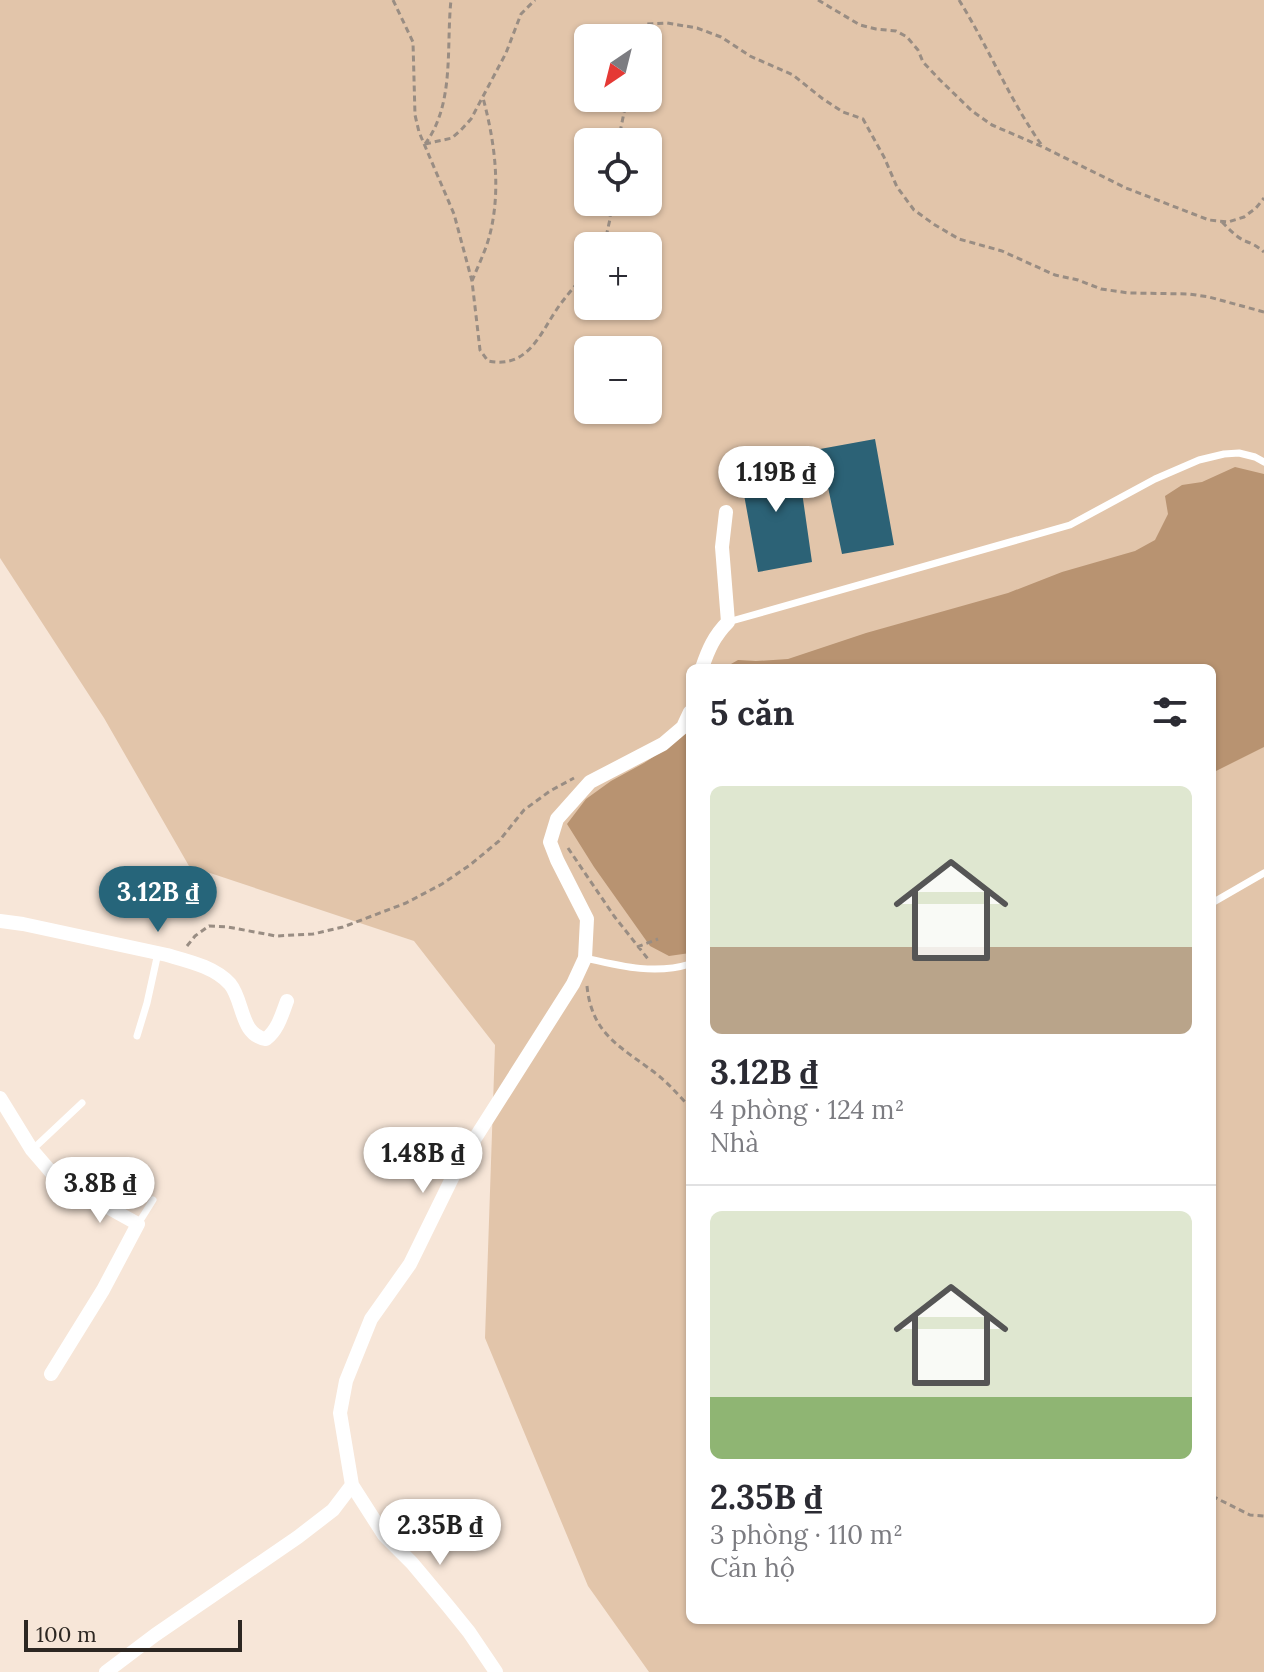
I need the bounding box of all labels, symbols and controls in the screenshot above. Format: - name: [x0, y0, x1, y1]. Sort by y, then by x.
- north arrow: [574, 24, 662, 112]
- map controls: [574, 24, 662, 424]
- button: locate: [574, 128, 662, 216]
- button: +: [574, 232, 662, 320]
- button: −: [574, 336, 662, 424]
- pin: 1.19B ₫: [702, 446, 850, 514]
- text: 1.19B ₫: [736, 455, 816, 488]
- icon: filters: [1148, 690, 1192, 734]
- text: 5 căn: [710, 691, 794, 734]
- icon: home: [879, 838, 1023, 982]
- pin: 3.12B ₫: [84, 866, 232, 934]
- text: 3.12B ₫: [117, 875, 199, 908]
- text: 3.12B ₫: [710, 1050, 818, 1093]
- text: 4 phòng · 124 m²: [710, 1093, 905, 1126]
- text: Nhà: [710, 1126, 759, 1159]
- pin: 1.48B ₫: [349, 1127, 497, 1195]
- text: 1.48B ₫: [381, 1136, 465, 1169]
- pin: 3.8B ₫: [35, 1157, 165, 1225]
- text: 3.8B ₫: [64, 1166, 136, 1199]
- icon: home: [879, 1263, 1023, 1407]
- text: 2.35B ₫: [710, 1475, 822, 1518]
- pin: 2.35B ₫: [366, 1499, 514, 1567]
- text: 2.35B ₫: [397, 1508, 483, 1541]
- text: 3 phòng · 110 m²: [710, 1518, 903, 1551]
- text: Căn hộ: [710, 1551, 795, 1584]
- scale bar: [24, 1616, 242, 1652]
- text: 100 m: [36, 1620, 97, 1648]

